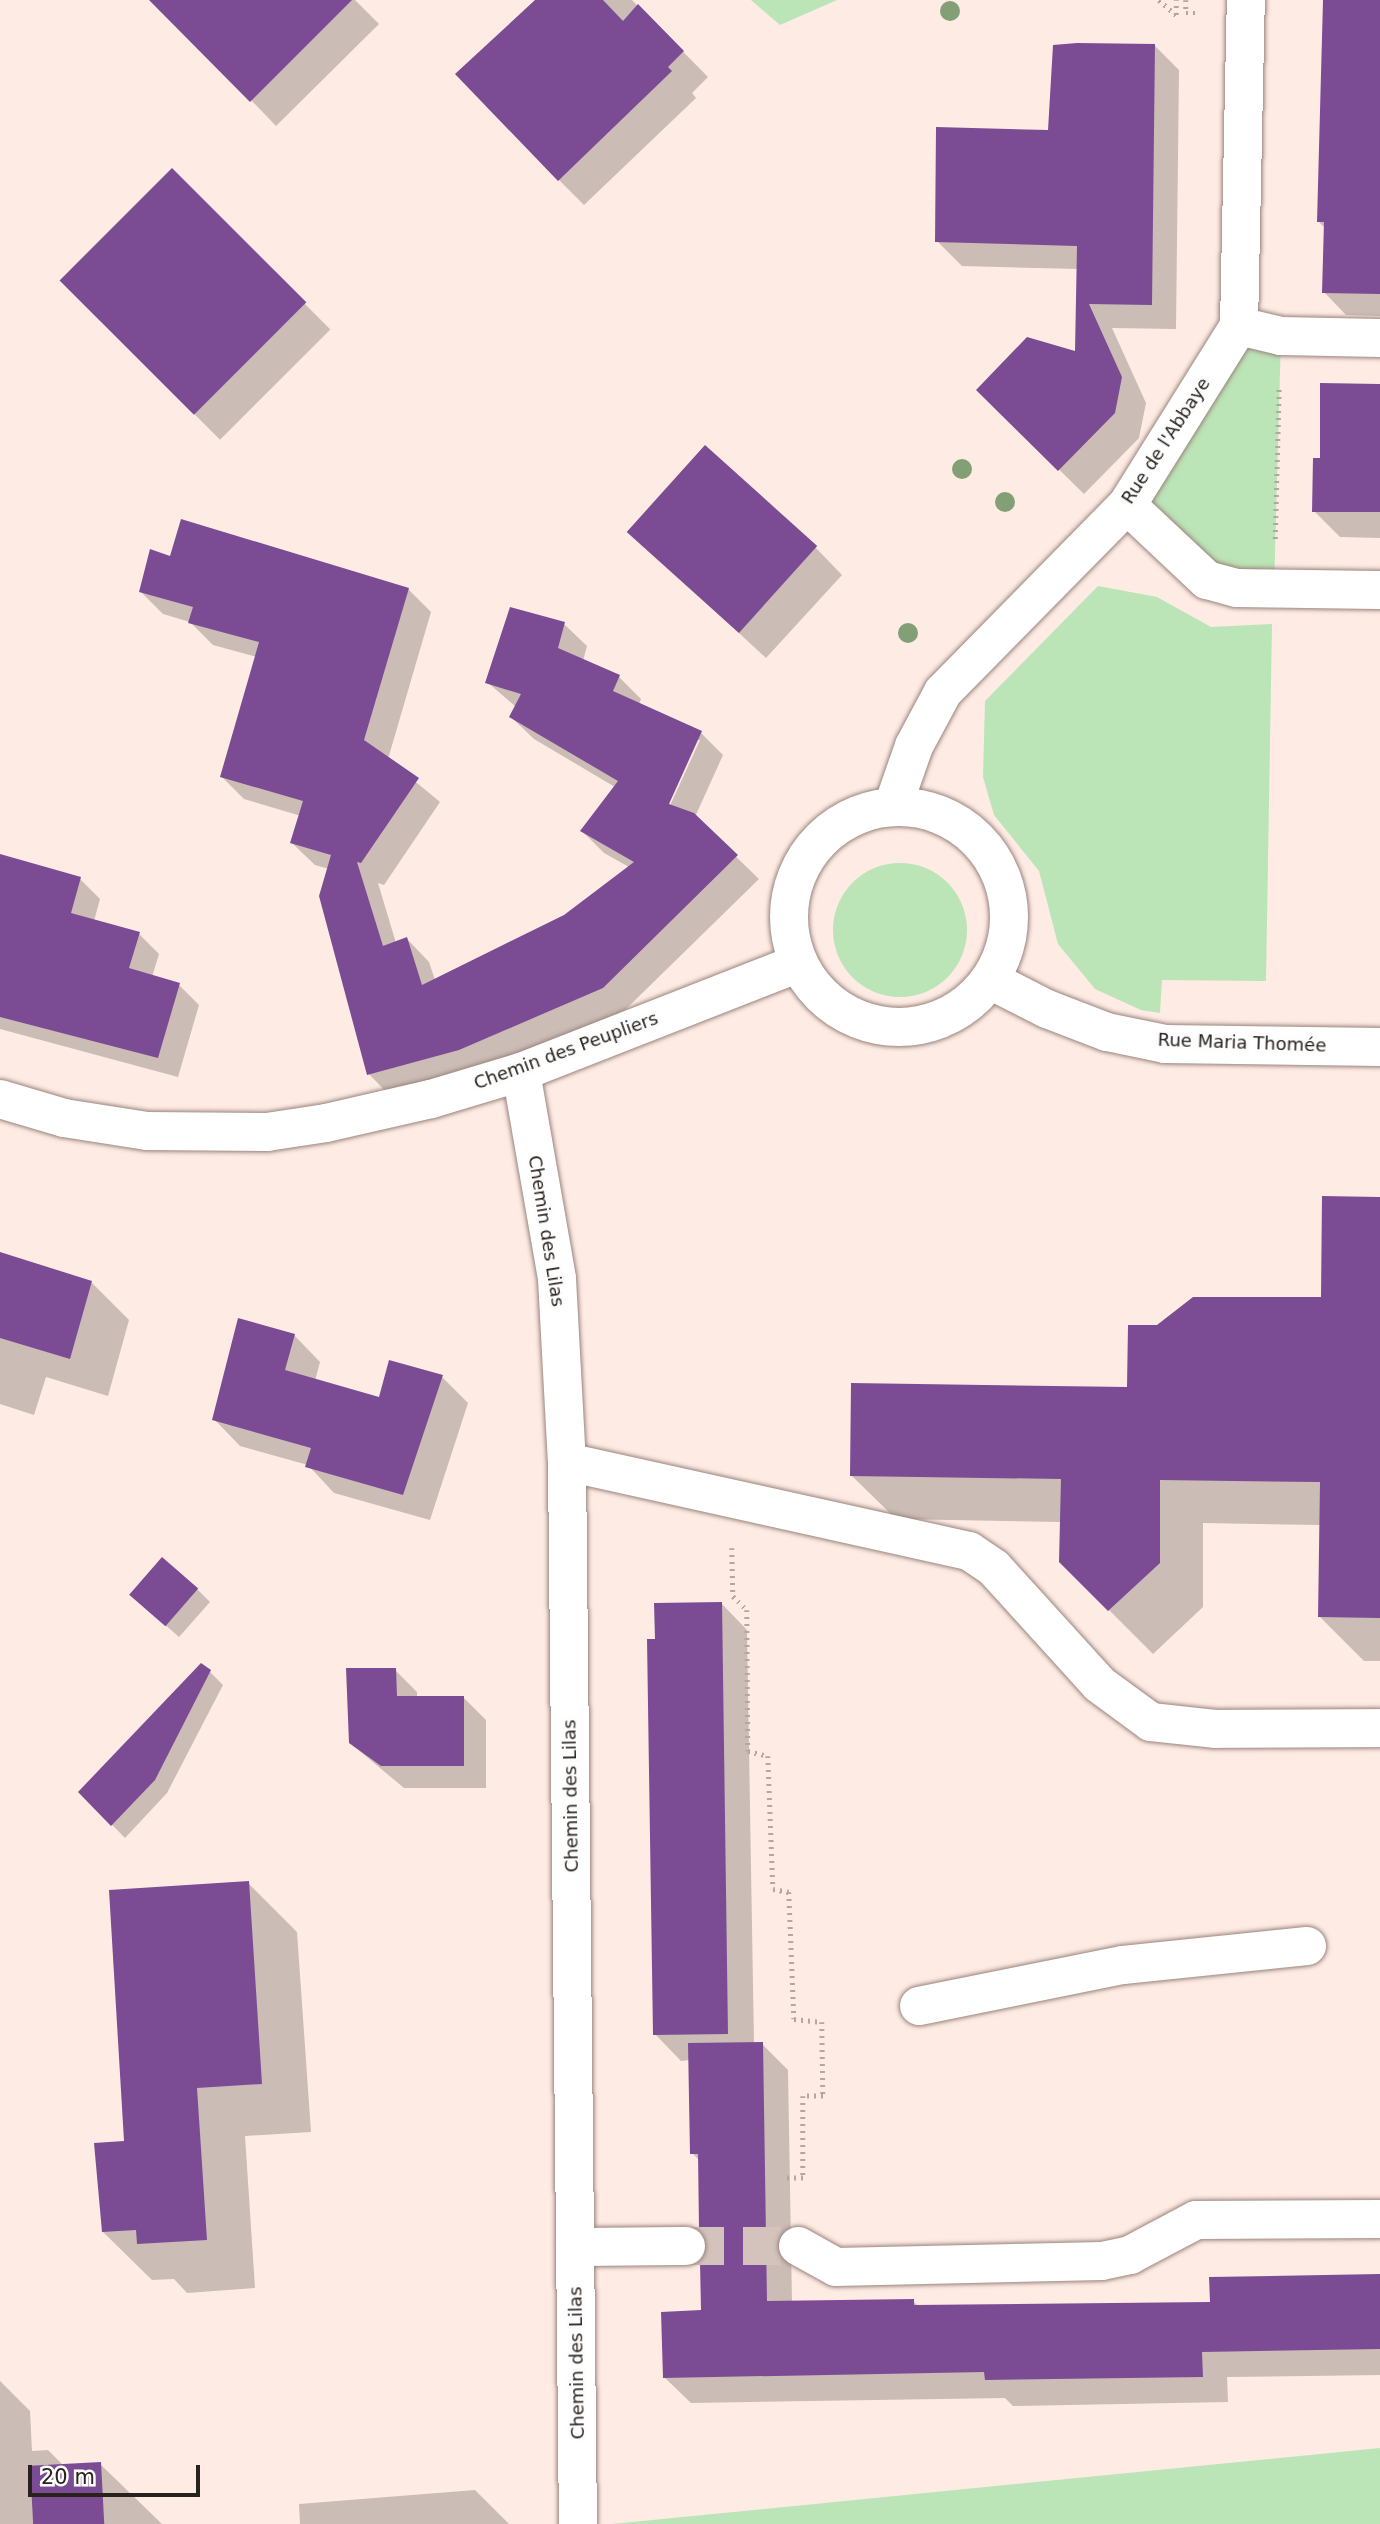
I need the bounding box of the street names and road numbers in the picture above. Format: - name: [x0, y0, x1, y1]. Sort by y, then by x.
- street label: Rue de l'Abbaye: [1117, 374, 1215, 508]
- street label: Chemin des Peupliers: [471, 1008, 661, 1094]
- street label: Rue Maria Thomée: [1157, 1029, 1327, 1057]
- street label: Chemin des Lilas: [523, 1154, 569, 1308]
- street label: Chemin des Lilas: [559, 1719, 583, 1873]
- street label: Chemin des Lilas: [565, 2286, 589, 2440]

